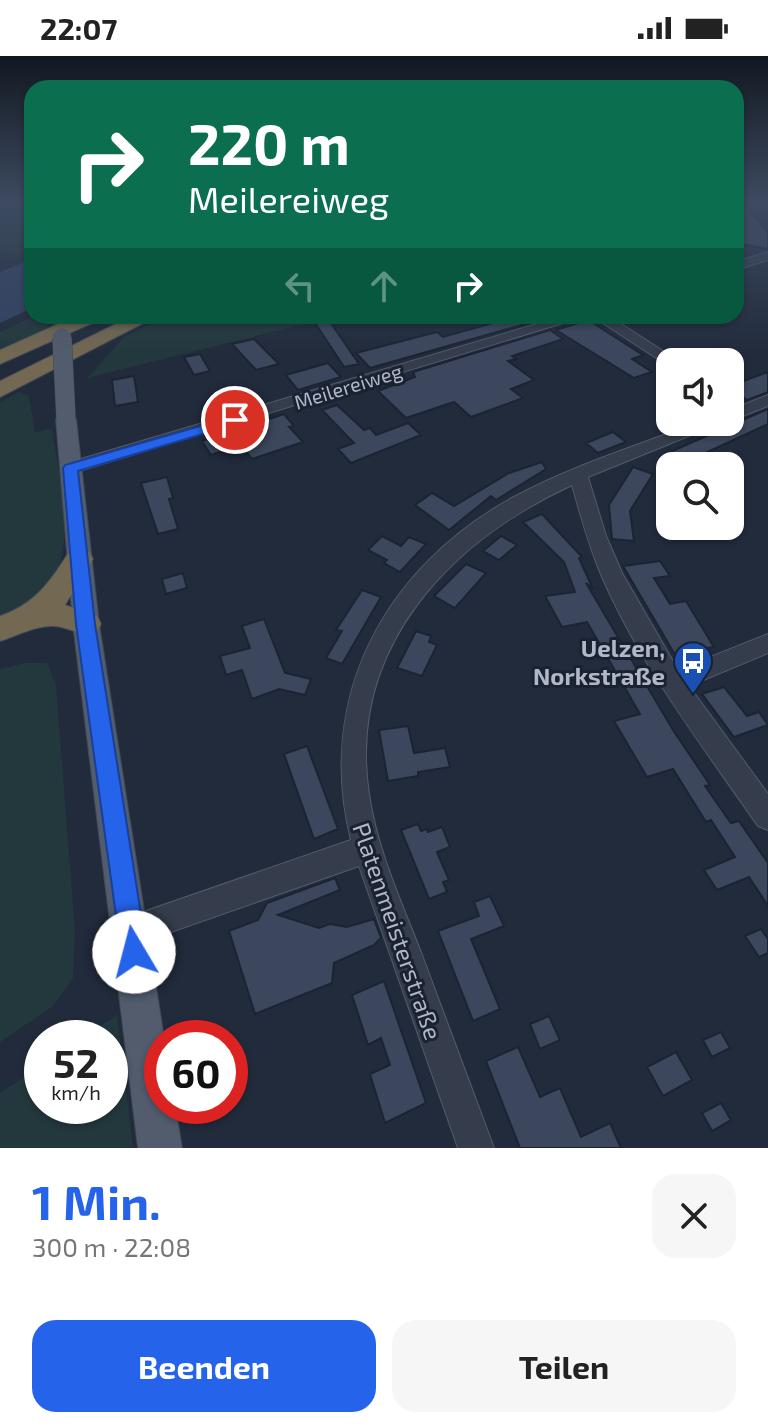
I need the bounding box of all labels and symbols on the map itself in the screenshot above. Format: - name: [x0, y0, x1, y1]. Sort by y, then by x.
- street label: Meilereiweg: [291, 358, 405, 414]
- pin: [201, 386, 269, 454]
- place label: Uelzen, Norkstraße: [533, 633, 665, 690]
- bus stop icon: Uelzen, Norkstraße: [672, 640, 714, 695]
- street label: Platenmeisterstraße: [347, 819, 449, 1043]
- position arrow: [92, 910, 176, 994]
- speed limit sign: 60: [144, 1020, 248, 1124]

